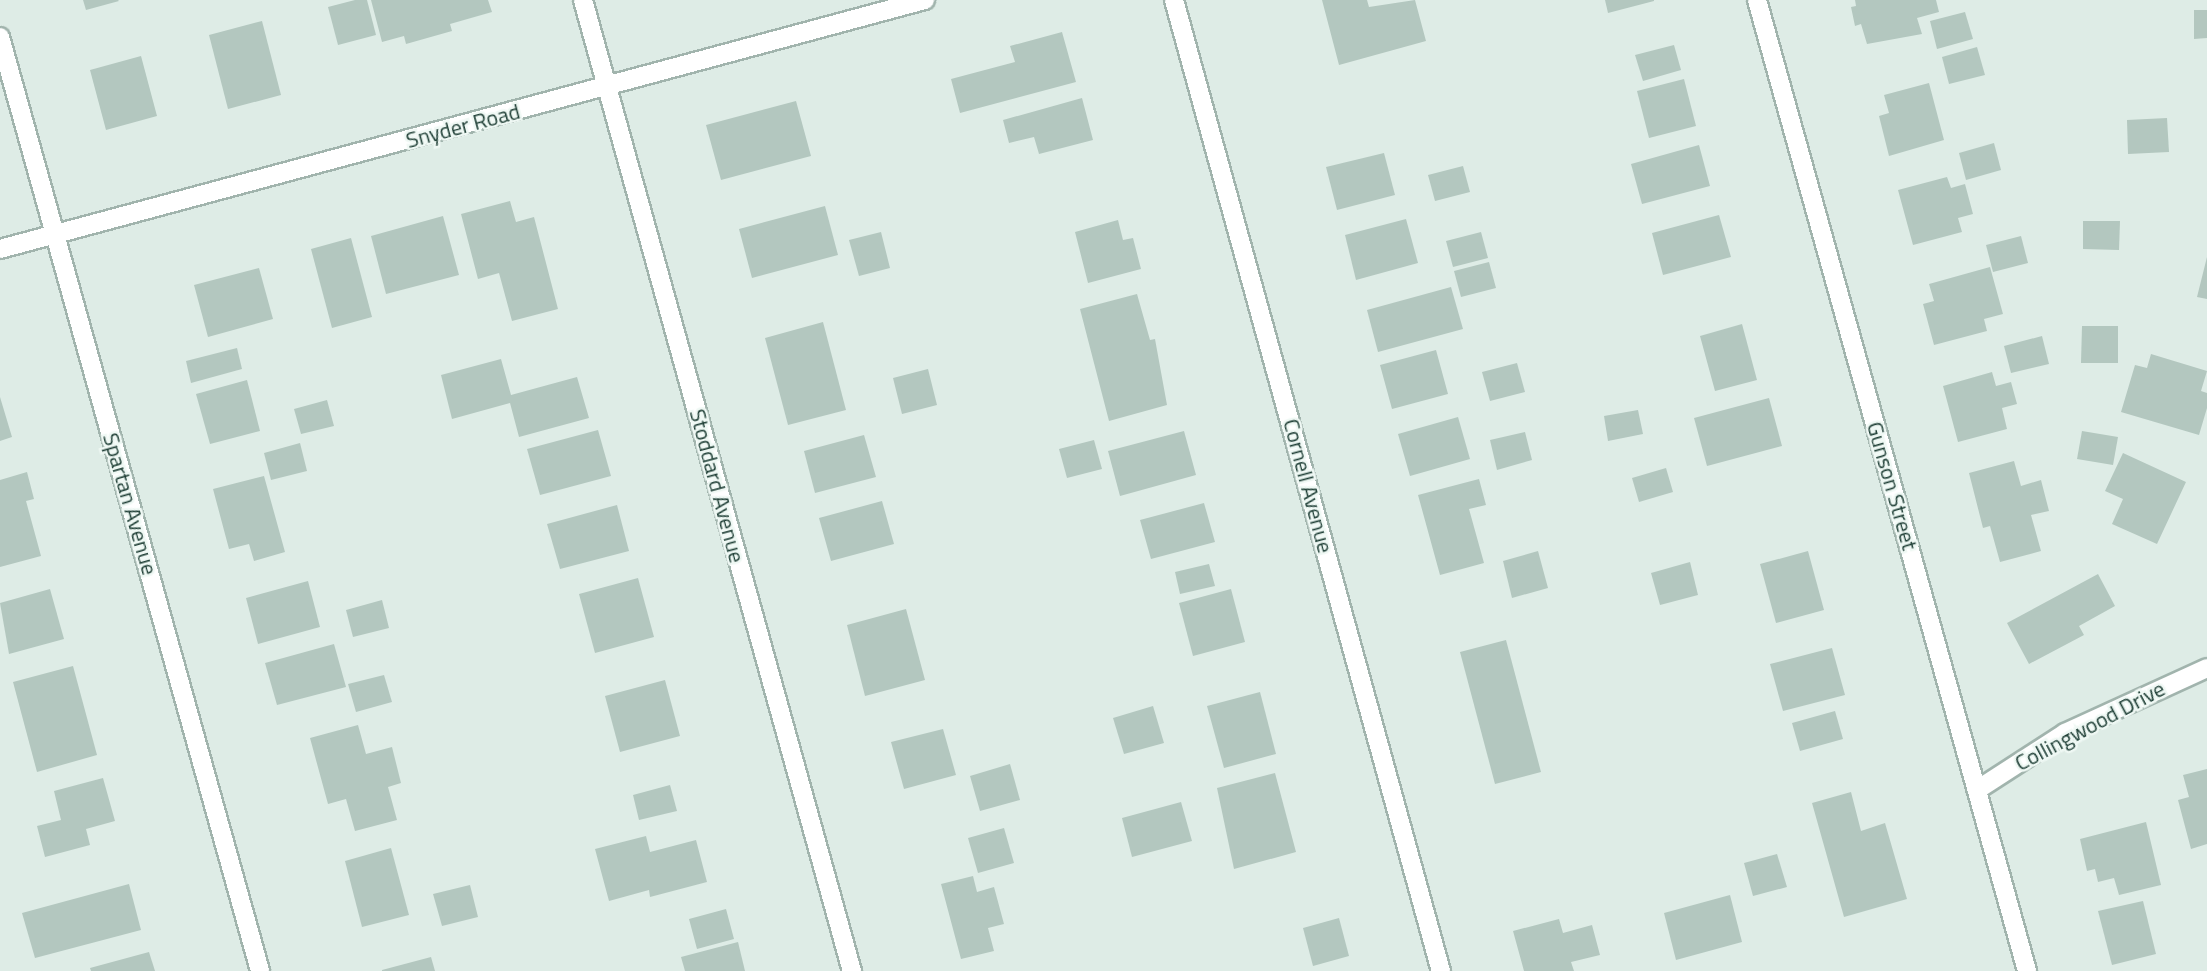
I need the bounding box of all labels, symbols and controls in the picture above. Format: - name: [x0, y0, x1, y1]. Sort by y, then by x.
- street label: Snyder Road: [403, 98, 523, 154]
- street label: Stoddard Avenue: [684, 406, 750, 566]
- street label: Cornell Avenue: [1277, 416, 1339, 556]
- street label: Gunson Street: [1861, 419, 1923, 553]
- street label: Spartan Avenue: [97, 430, 163, 578]
- street label: Collingwood Drive: [2011, 675, 2169, 777]

